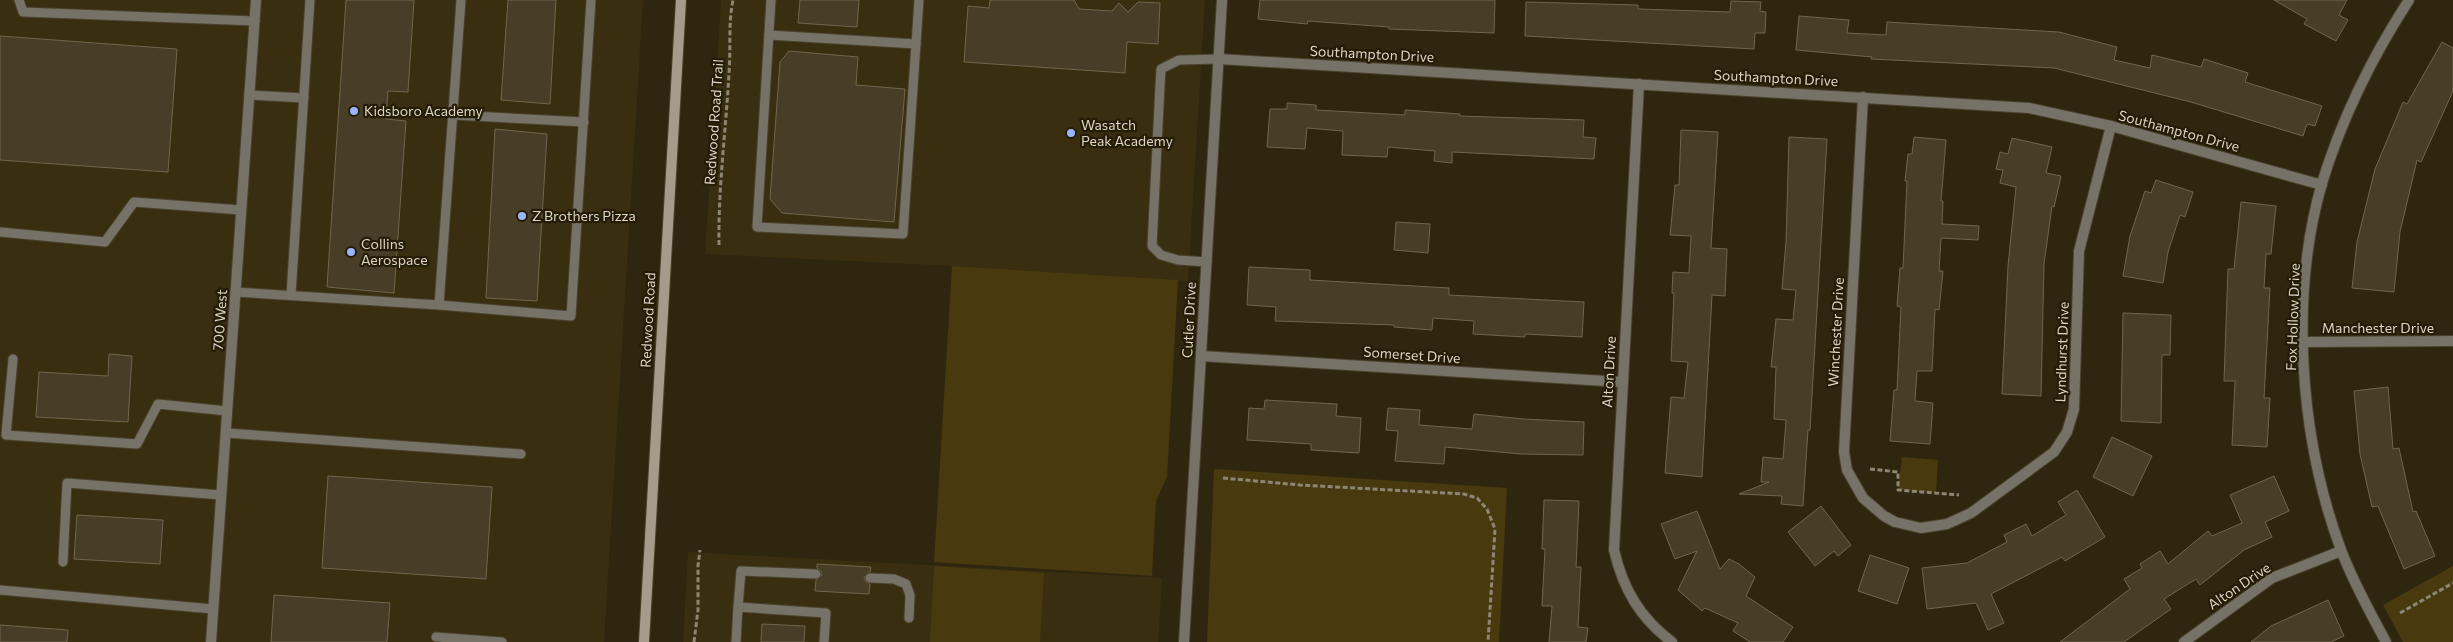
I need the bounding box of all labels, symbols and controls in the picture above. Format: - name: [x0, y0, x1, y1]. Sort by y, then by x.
- street label: Southampton Drive: [1309, 42, 1435, 65]
- street label: Redwood Road Trail: [701, 59, 726, 185]
- street label: Southampton Drive: [1713, 66, 1839, 89]
- place label: Kidsboro Academy: [364, 102, 483, 119]
- marker: Kidsboro Academy: [348, 105, 360, 117]
- street label: Southampton Drive: [2117, 106, 2241, 155]
- place label: Wasatch Peak Academy: [1081, 116, 1173, 149]
- marker: Wasatch Peak Academy: [1065, 127, 1077, 139]
- place label: Z Brothers Pizza: [532, 207, 636, 224]
- marker: Z Brothers Pizza: [516, 210, 528, 222]
- place label: Collins Aerospace: [361, 235, 428, 268]
- marker: Collins Aerospace: [345, 246, 357, 258]
- street label: Fox Hollow Drive: [2282, 263, 2303, 371]
- street label: Redwood Road: [637, 272, 658, 368]
- street label: Winchester Drive: [1824, 277, 1847, 387]
- street label: Cutler Drive: [1178, 281, 1199, 358]
- street label: 700 West: [209, 289, 230, 351]
- street label: Lyndhurst Drive: [2051, 301, 2072, 403]
- street label: Manchester Drive: [2322, 319, 2434, 336]
- street label: Alton Drive: [1598, 336, 1619, 408]
- street label: Somerset Drive: [1363, 343, 1461, 366]
- street label: Alton Drive: [2204, 558, 2273, 613]

